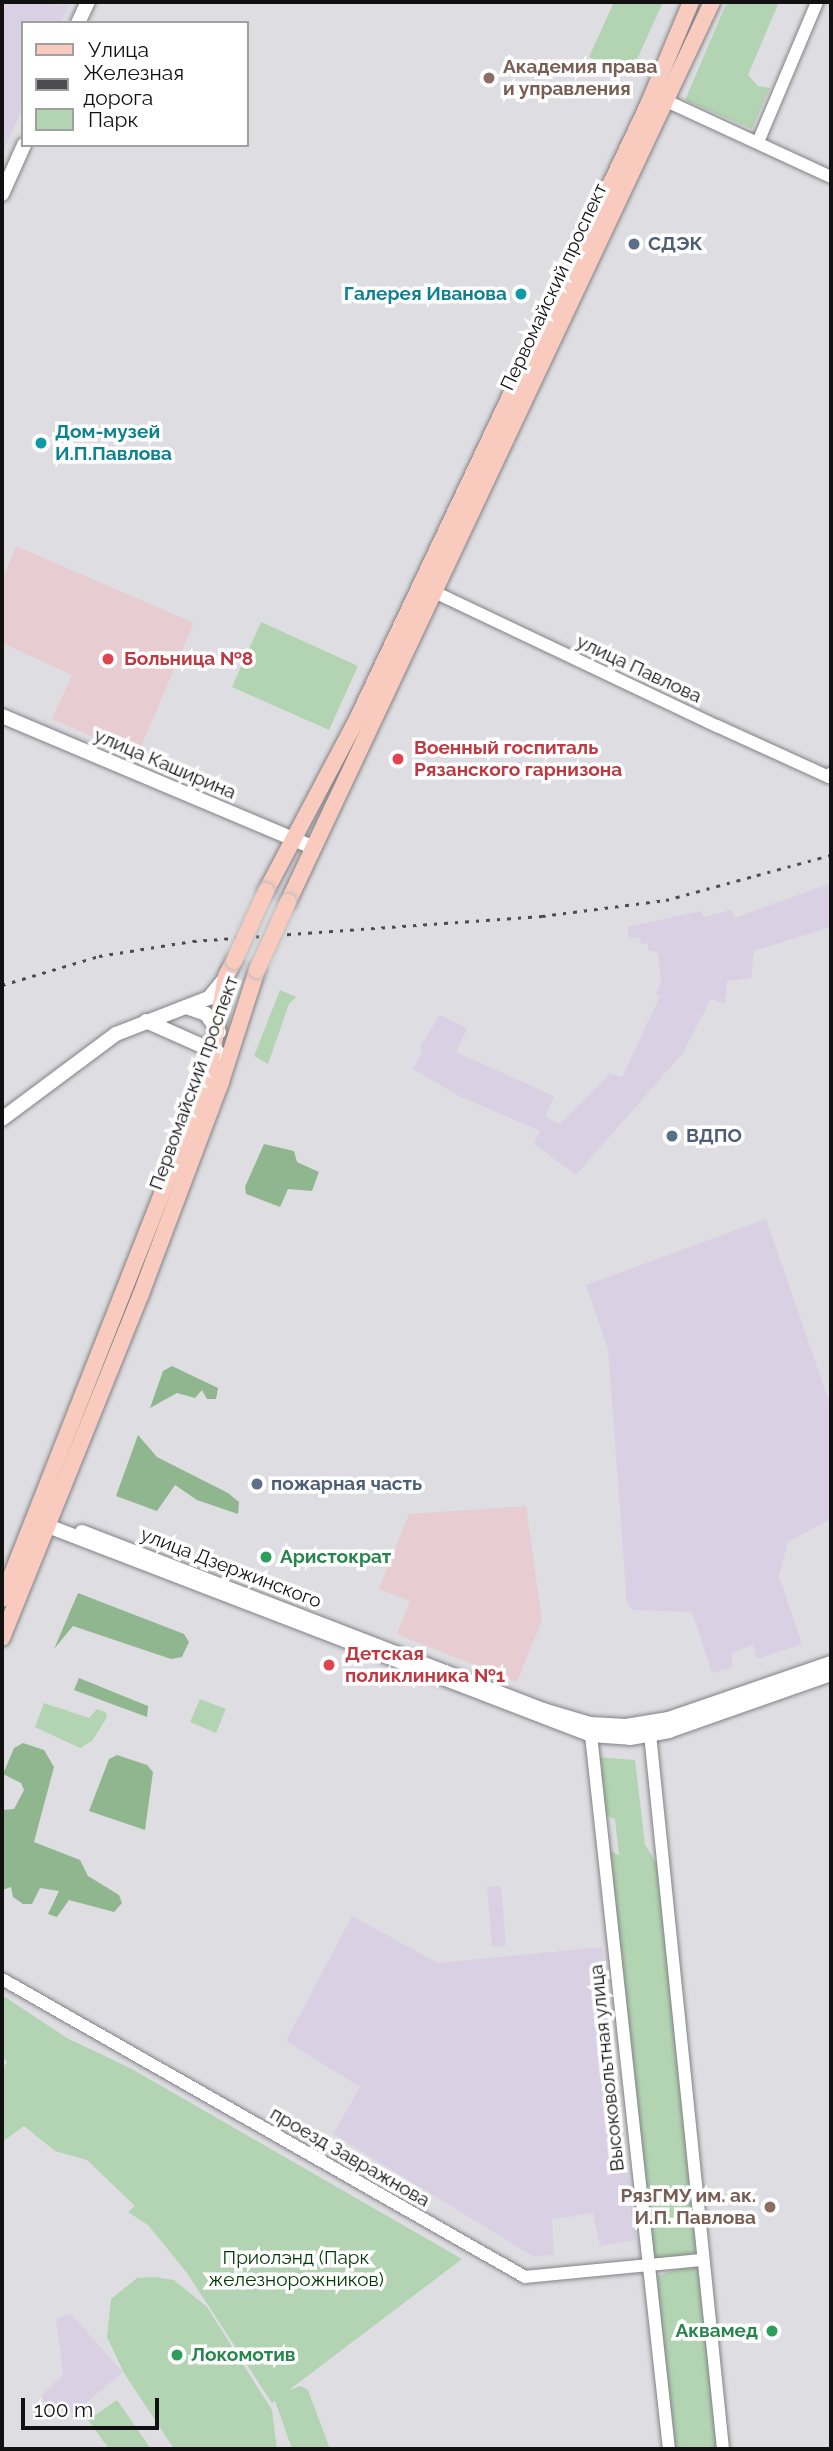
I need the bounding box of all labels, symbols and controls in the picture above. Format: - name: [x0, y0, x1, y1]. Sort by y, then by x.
- legend: [21, 21, 248, 147]
- text: Улица: [88, 37, 149, 62]
- place label: Академия права и управления: [503, 56, 657, 100]
- text: Железная дорога: [83, 60, 184, 110]
- marker: Академия права и управления: [481, 70, 497, 86]
- text: Парк: [88, 107, 138, 132]
- street label: Первомайский проспект: [496, 180, 612, 394]
- place label: СДЭК: [648, 233, 703, 255]
- marker: СДЭК: [626, 236, 642, 252]
- place label: Галерея Иванова: [344, 283, 507, 305]
- marker: Галерея Иванова: [513, 286, 529, 302]
- place label: Дом-музей И.П.Павлова: [55, 421, 172, 465]
- marker: Дом-музей И.П.Павлова: [33, 435, 49, 451]
- street label: улица Павлова: [573, 630, 705, 708]
- place label: Больница №8: [124, 648, 253, 670]
- marker: Больница №8: [98, 649, 118, 669]
- street label: улица Каширина: [91, 724, 239, 804]
- place label: Военный госпиталь Рязанского гарнизона: [414, 737, 622, 781]
- marker: Военный госпиталь Рязанского гарнизона: [388, 749, 408, 769]
- street label: Первомайский проспект: [145, 973, 243, 1193]
- place label: ВДПО: [686, 1125, 742, 1147]
- marker: ВДПО: [664, 1128, 680, 1144]
- place label: пожарная часть: [271, 1473, 422, 1495]
- marker: пожарная часть: [249, 1476, 265, 1492]
- street label: улица Дзержинского: [137, 1523, 325, 1613]
- place label: Аристократ: [280, 1546, 391, 1568]
- marker: Аристократ: [258, 1549, 274, 1565]
- place label: Детская поликлиника №1: [345, 1643, 505, 1687]
- marker: Детская поликлиника №1: [319, 1655, 339, 1675]
- street label: Высоковольтная улица: [585, 1963, 629, 2173]
- street label: проезд Завражнова: [266, 2102, 434, 2212]
- place label: РязГМУ им. ак. И.П. Павлова: [621, 2185, 756, 2229]
- marker: РязГМУ им. ак. И.П. Павлова: [762, 2199, 778, 2215]
- park label: Приолэнд (Парк железнорожников): [208, 2247, 384, 2291]
- place label: Аквамед: [675, 2320, 758, 2342]
- marker: Аквамед: [764, 2323, 780, 2339]
- place label: Локомотив: [191, 2344, 296, 2366]
- marker: Локомотив: [169, 2347, 185, 2363]
- scale bar: [24, 2384, 163, 2428]
- text: 100 m: [34, 2397, 93, 2422]

